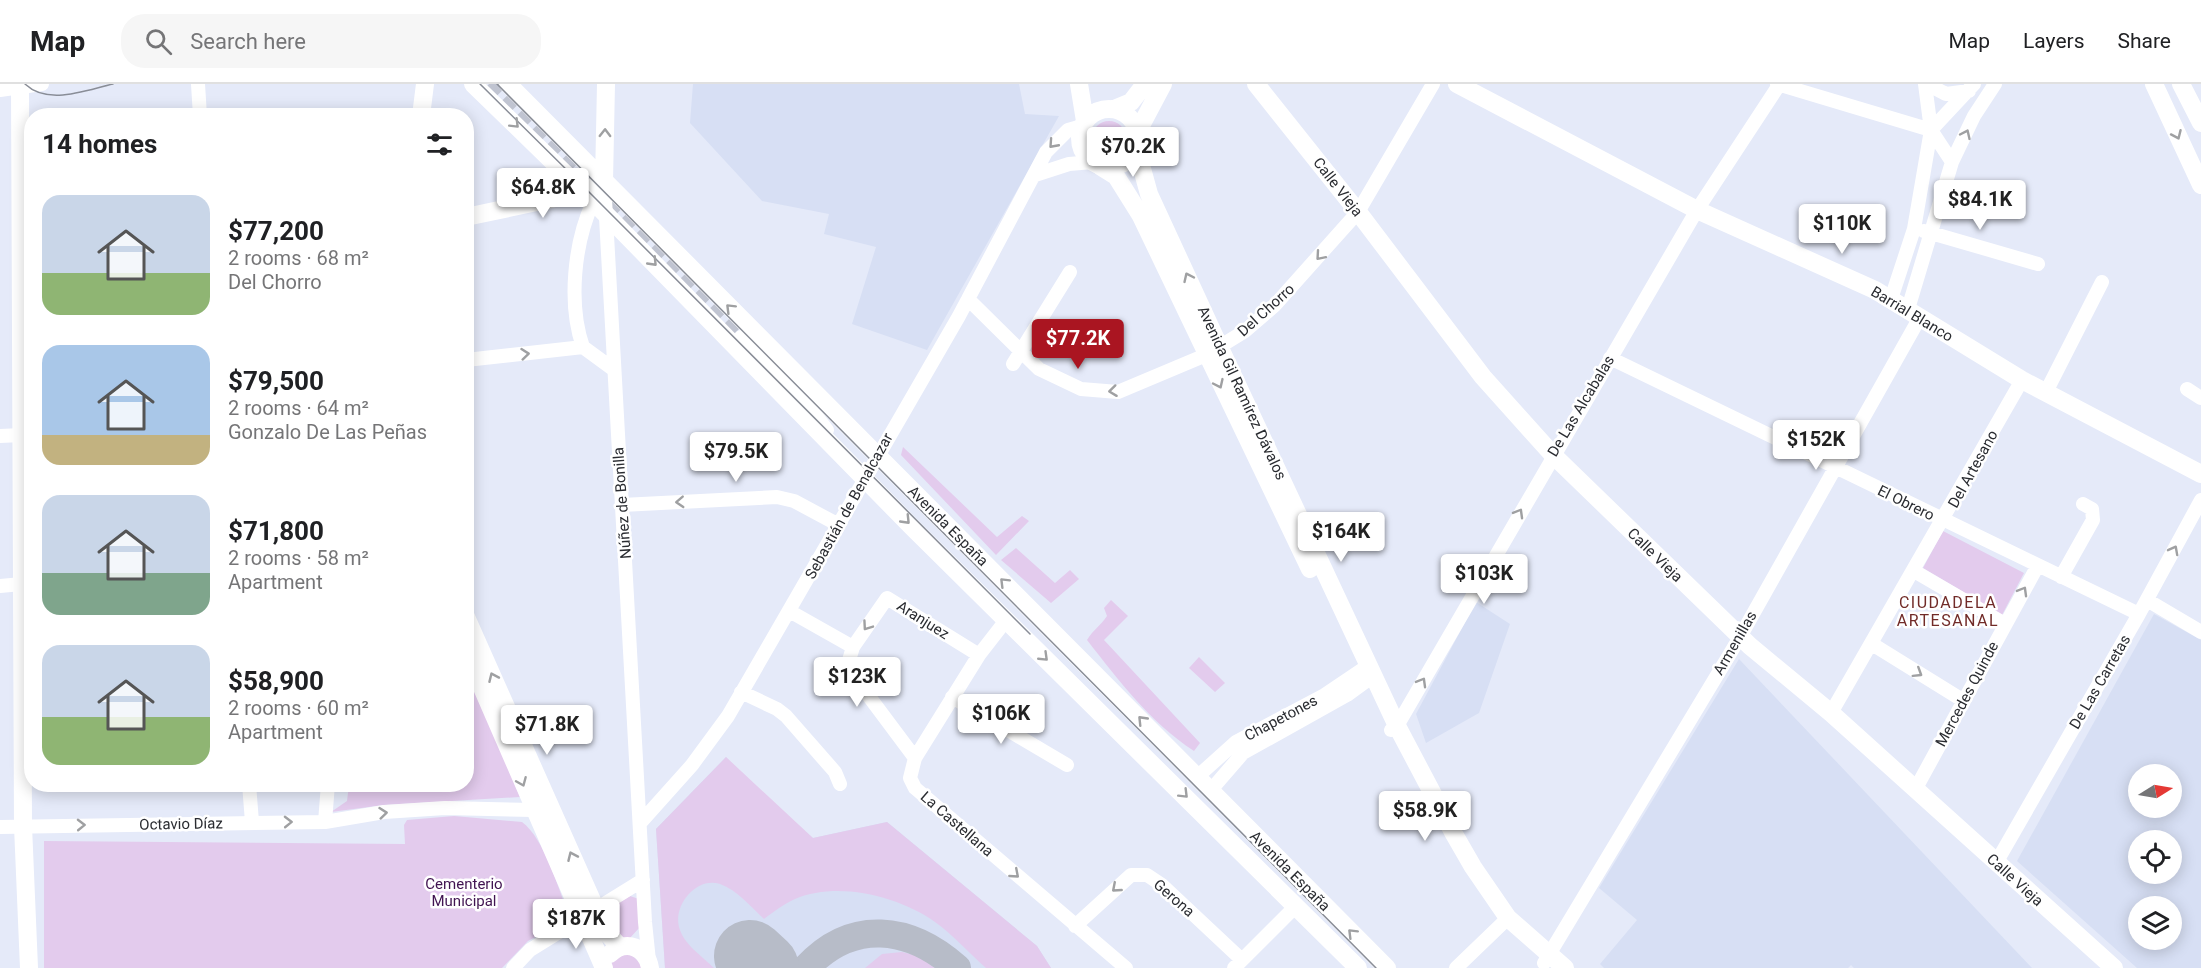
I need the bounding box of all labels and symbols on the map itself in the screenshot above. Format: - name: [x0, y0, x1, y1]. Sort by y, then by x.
- one-way arrow: [508, 117, 519, 128]
- pin: $70.2K: [1084, 127, 1182, 178]
- one-way arrow: [599, 128, 611, 137]
- one-way arrow: [2169, 128, 2181, 139]
- one-way arrow: [1958, 130, 1970, 141]
- one-way arrow: [1049, 137, 1060, 148]
- street label: Calle Vieja: [1309, 154, 1367, 220]
- pin: $64.8K: [494, 168, 592, 219]
- pin: $84.1K: [1931, 180, 2029, 231]
- pin: $110K: [1800, 204, 1884, 255]
- one-way arrow: [1316, 249, 1327, 260]
- one-way arrow: [646, 256, 657, 266]
- one-way arrow: [1183, 272, 1195, 283]
- street label: Del Chorro: [1234, 280, 1298, 340]
- street label: Barrial Blanco: [1868, 282, 1956, 346]
- street label: Avenida Gil Ramírez Dávalos: [1194, 303, 1290, 483]
- one-way arrow: [727, 305, 738, 316]
- pin: $77.2K: [1029, 319, 1127, 370]
- one-way arrow: [520, 348, 529, 360]
- street label: De Las Alcabalas: [1544, 352, 1618, 460]
- one-way arrow: [1212, 377, 1224, 388]
- one-way arrow: [1108, 385, 1118, 397]
- pin: $152K: [1774, 420, 1858, 471]
- street label: Del Artesano: [1944, 427, 2002, 511]
- street label: Sebastián de Benalcazar: [801, 430, 897, 582]
- pin: $79.5K: [687, 432, 785, 483]
- street label: Núñez de Bonilla: [609, 447, 635, 559]
- street label: Avenida España: [904, 482, 992, 570]
- street label: El Obrero: [1875, 482, 1937, 524]
- one-way arrow: [675, 495, 684, 508]
- one-way arrow: [1511, 509, 1523, 519]
- pin: $164K: [1299, 512, 1383, 563]
- one-way arrow: [899, 514, 910, 524]
- street label: Calle Vieja: [1624, 524, 1686, 586]
- one-way arrow: [2167, 545, 2178, 556]
- pin: $103K: [1442, 554, 1526, 605]
- one-way arrow: [1001, 578, 1011, 589]
- one-way arrow: [2016, 587, 2028, 597]
- district label: CIUDADELA ARTESANAL: [1897, 593, 1999, 630]
- street label: Aranjuez: [894, 597, 952, 643]
- street label: Armenillas: [1709, 608, 1761, 678]
- one-way arrow: [863, 619, 874, 630]
- street label: De Las Carretas: [2066, 632, 2134, 732]
- street label: Mercedes Quinde: [1932, 638, 2002, 750]
- one-way arrow: [1037, 650, 1048, 661]
- pin: $123K: [815, 657, 899, 708]
- one-way arrow: [1912, 665, 1922, 677]
- one-way arrow: [489, 673, 501, 684]
- one-way arrow: [1415, 678, 1426, 688]
- street label: Chapetones: [1242, 691, 1320, 745]
- pin: $106K: [959, 694, 1043, 745]
- pin: $71.8K: [498, 705, 596, 756]
- one-way arrow: [1138, 717, 1149, 728]
- north arrow: [2128, 764, 2182, 818]
- one-way arrow: [515, 776, 527, 787]
- one-way arrow: [1176, 786, 1187, 797]
- street label: La Castellana: [917, 788, 997, 860]
- pin: $58.9K: [1376, 791, 1474, 842]
- one-way arrow: [378, 807, 387, 820]
- street label: Octavio Díaz: [139, 814, 223, 834]
- one-way arrow: [284, 816, 293, 828]
- one-way arrow: [77, 819, 86, 832]
- street label: Avenida España: [1246, 827, 1334, 915]
- street label: Calle Vieja: [1983, 850, 2047, 910]
- one-way arrow: [567, 851, 579, 862]
- one-way arrow: [1008, 867, 1019, 878]
- park label: Cementerio Municipal: [425, 875, 503, 910]
- street label: Gerona: [1150, 875, 1198, 921]
- one-way arrow: [1112, 881, 1123, 892]
- pin: $187K: [534, 899, 618, 950]
- one-way arrow: [1348, 929, 1359, 940]

